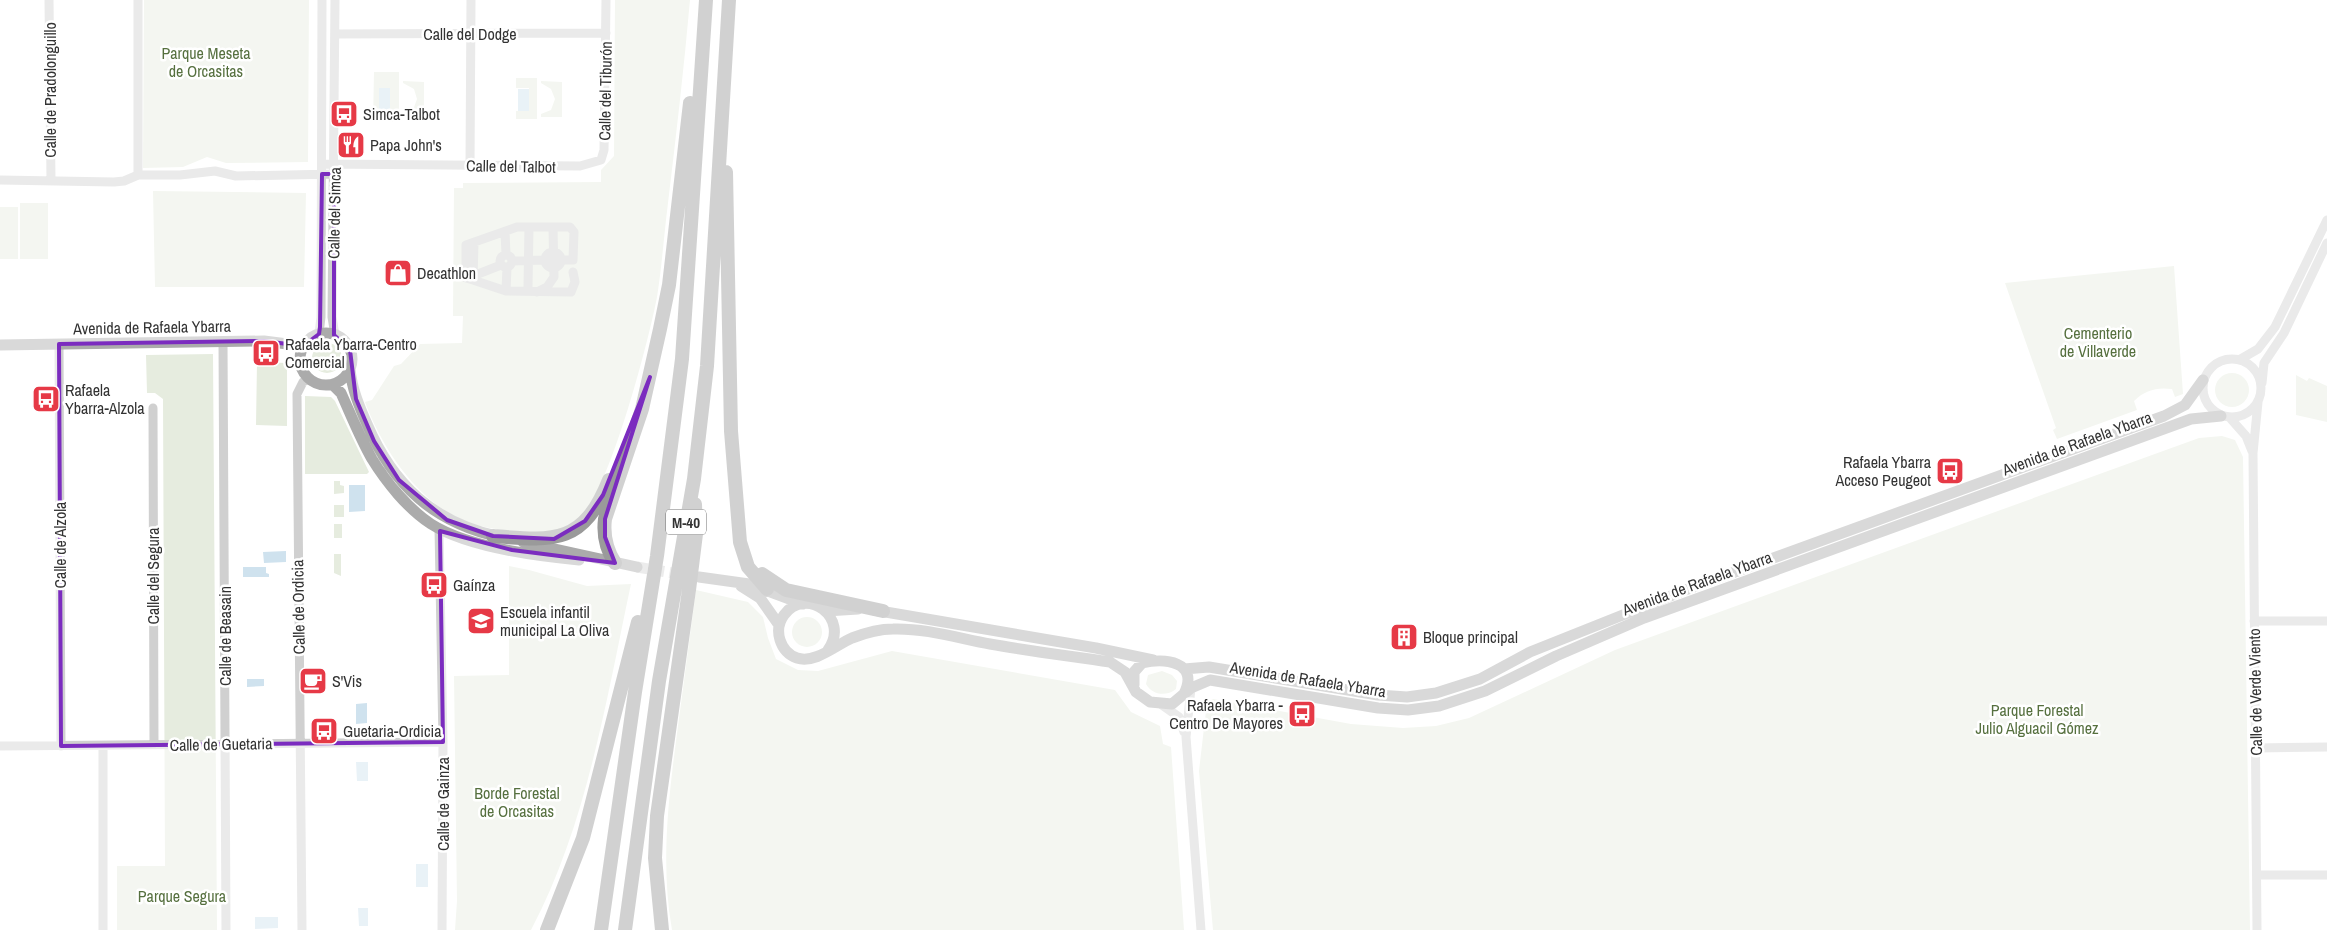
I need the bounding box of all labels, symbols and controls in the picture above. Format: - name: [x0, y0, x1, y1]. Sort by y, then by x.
- street label: Calle de Pradolonguillo: [39, 22, 61, 158]
- street label: Calle del Dodge: [423, 23, 517, 45]
- street label: Calle del Tiburón: [593, 41, 617, 141]
- park label: Parque Meseta de Orcasitas: [162, 42, 251, 82]
- bus stop icon: Simca-Talbot: [329, 99, 359, 129]
- place label: Simca-Talbot: [363, 103, 440, 125]
- restaurant icon: Papa John's: [336, 130, 366, 160]
- place label: Papa John's: [370, 134, 442, 156]
- street label: Calle del Talbot: [466, 154, 556, 178]
- street label: Calle del Simca: [322, 166, 346, 259]
- shop icon: Decathlon: [383, 258, 413, 288]
- place label: Decathlon: [417, 262, 476, 284]
- street label: Avenida de Rafaela Ybarra: [72, 315, 232, 339]
- park label: Cementerio de Villaverde: [2060, 322, 2136, 362]
- place label: Rafaela Ybarra-Centro Comercial: [285, 333, 417, 373]
- bus stop icon: Rafaela Ybarra-Centro Comercial: [251, 338, 281, 368]
- place label: Rafaela Ybarra-Alzola: [65, 379, 145, 419]
- bus stop icon: Rafaela Ybarra-Alzola: [31, 384, 61, 414]
- street label: Avenida de Rafaela Ybarra: [1998, 405, 2156, 481]
- place label: Rafaela Ybarra Acceso Peugeot: [1834, 451, 1932, 491]
- bus stop icon: Rafaela Ybarra Acceso Peugeot: [1935, 456, 1965, 486]
- street label: Calle de Alzola: [49, 501, 71, 588]
- road number: M-40: [666, 510, 706, 534]
- street label: Calle del Segura: [142, 527, 164, 625]
- street label: Avenida de Rafaela Ybarra: [1618, 545, 1776, 621]
- street label: Calle de Ordicia: [286, 559, 310, 655]
- bus stop icon: Gaínza: [419, 570, 449, 600]
- place label: Gaínza: [453, 574, 496, 596]
- street label: Calle de Beasain: [214, 586, 236, 686]
- place label: Escuela infantil municipal La Oliva: [500, 601, 610, 641]
- school or university icon: Escuela infantil municipal La Oliva: [466, 606, 496, 636]
- building icon: Bloque principal: [1389, 622, 1419, 652]
- place label: Bloque principal: [1423, 626, 1518, 648]
- street label: Calle de Verde Viento: [2243, 628, 2267, 756]
- street label: Avenida de Rafaela Ybarra: [1227, 656, 1388, 702]
- cafe icon: S'Vis: [298, 666, 328, 696]
- place label: S'Vis: [332, 670, 362, 692]
- place label: Rafaela Ybarra - Centro De Mayores: [1169, 694, 1284, 734]
- bus stop icon: Rafaela Ybarra - Centro De Mayores: [1287, 699, 1317, 729]
- park label: Parque Forestal Julio Alguacil Gómez: [1975, 699, 2099, 739]
- bus stop icon: Guetaria-Ordicia: [309, 716, 339, 746]
- place label: Guetaria-Ordicia: [343, 720, 442, 742]
- street label: Calle de Guetaria: [169, 732, 273, 756]
- street label: Calle de Gainza: [432, 756, 454, 851]
- park label: Borde Forestal de Orcasitas: [474, 782, 560, 822]
- park label: Parque Segura: [138, 885, 227, 907]

